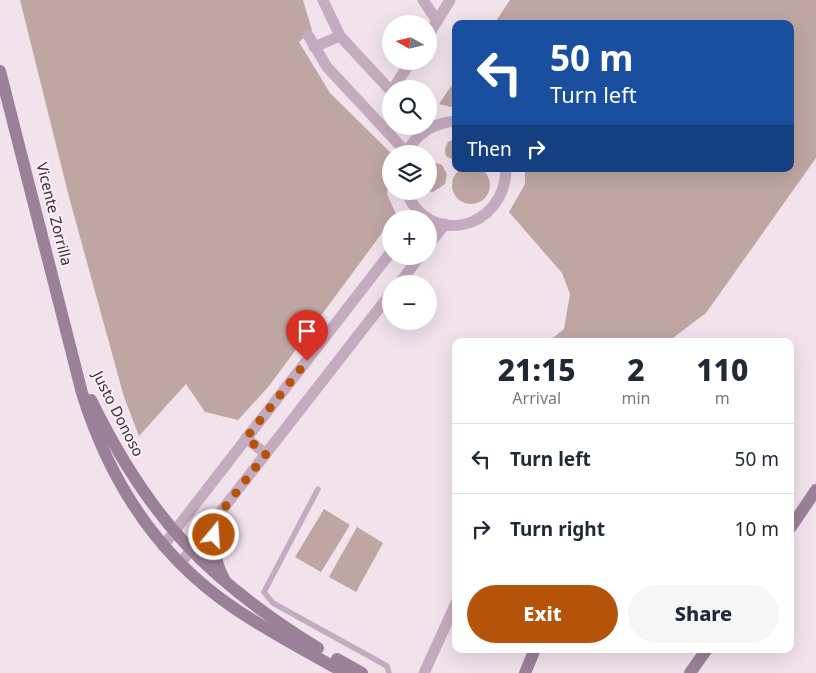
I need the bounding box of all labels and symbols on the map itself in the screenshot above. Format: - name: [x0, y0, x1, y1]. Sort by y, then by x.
- north arrow: [382, 15, 438, 70]
- street label: Vicente Zorrilla: [32, 160, 77, 267]
- pin: [286, 310, 328, 361]
- street label: Justo Donoso: [88, 366, 149, 460]
- position arrow: [187, 508, 239, 560]

